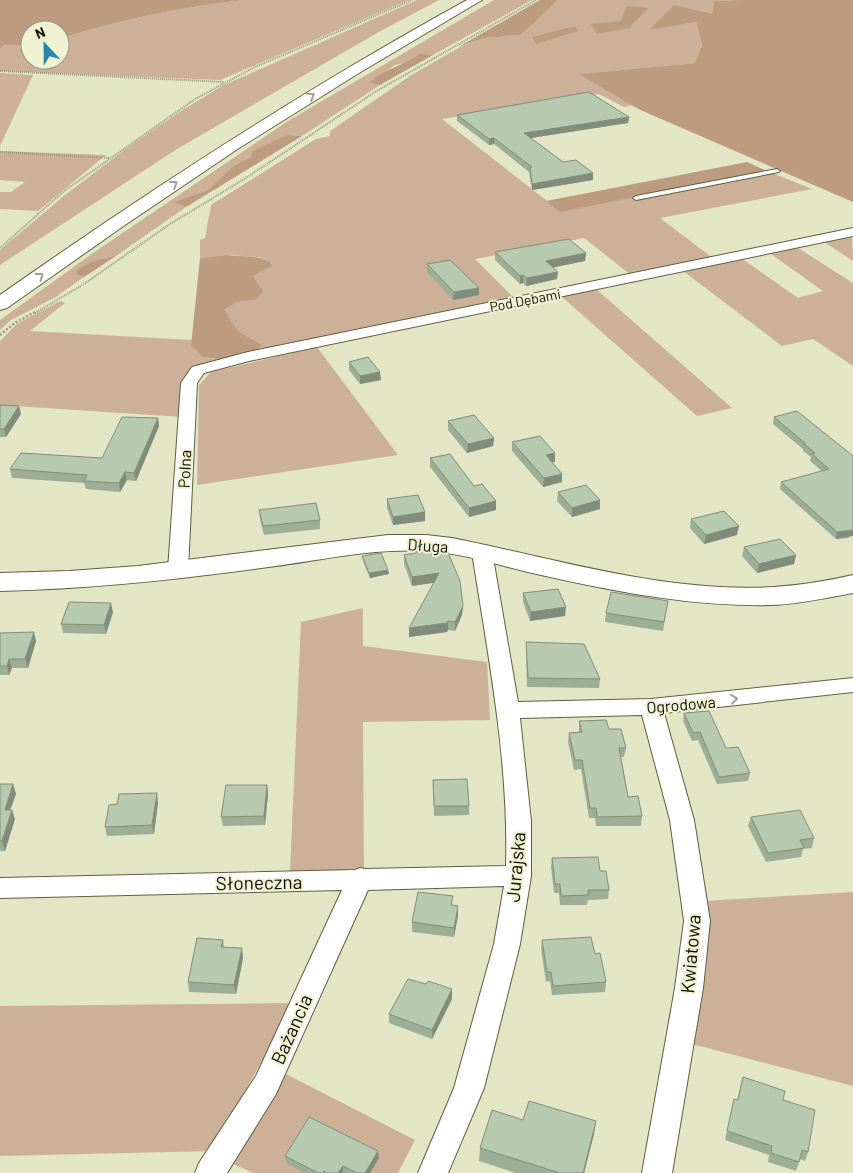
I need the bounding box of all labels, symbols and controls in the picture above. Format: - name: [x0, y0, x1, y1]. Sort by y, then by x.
- north arrow: [20, 20, 70, 70]
- text: N: [32, 23, 47, 42]
- one-way arrow: [305, 93, 314, 102]
- one-way arrow: [169, 181, 178, 191]
- one-way arrow: [34, 273, 44, 282]
- street label: Pod Dębami: [488, 285, 562, 315]
- street label: Polna: [174, 449, 194, 489]
- street label: Długa: [407, 534, 449, 556]
- street label: Ogrodowa: [646, 692, 716, 716]
- one-way arrow: [730, 694, 738, 705]
- street label: Jurajska: [500, 831, 530, 903]
- street label: Słoneczna: [216, 870, 302, 894]
- street label: Kwiatowa: [675, 914, 705, 994]
- street label: Bażancia: [265, 990, 317, 1068]

